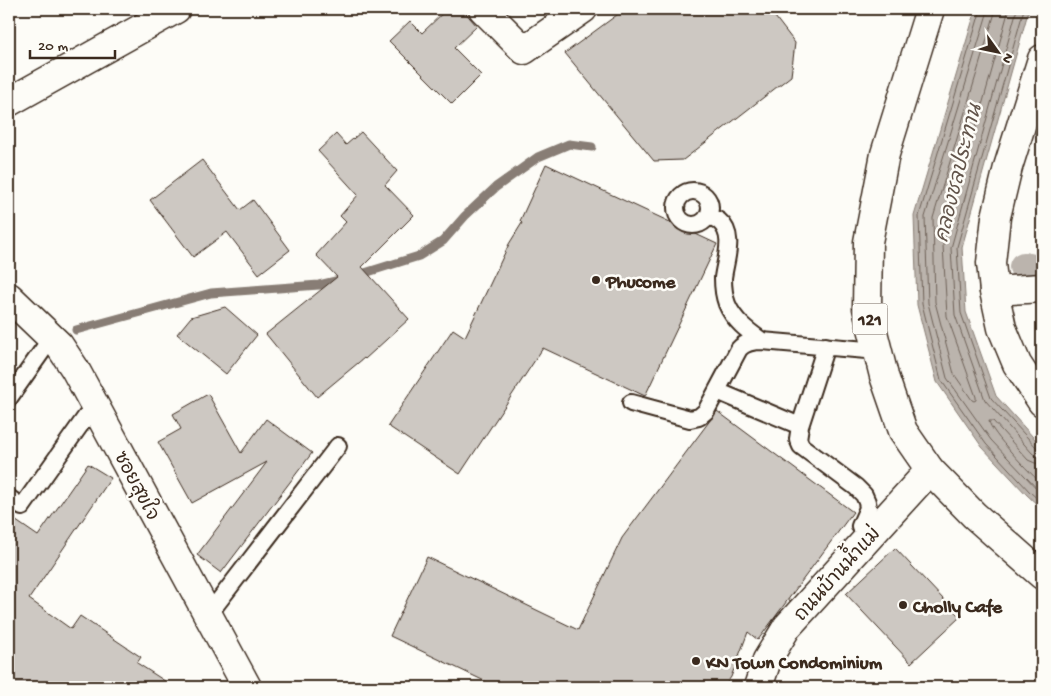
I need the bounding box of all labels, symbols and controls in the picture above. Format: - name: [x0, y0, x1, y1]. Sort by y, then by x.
- scale bar: [30, 28, 115, 60]
- north arrow: [974, 28, 1024, 78]
- text: 20 m: [38, 38, 68, 56]
- text: N: [997, 49, 1016, 66]
- water label: คลองชลประทาน: [929, 100, 989, 245]
- place label: Phucome: [605, 272, 676, 295]
- marker: Phucome: [590, 274, 602, 286]
- road number: 121: [852, 304, 888, 334]
- street label: ซอยสุขใจ: [107, 446, 166, 525]
- street label: ถนนบ้านน้ำแม่: [785, 518, 887, 627]
- place label: Cholly Cafe: [912, 597, 1003, 620]
- marker: Cholly Cafe: [897, 599, 909, 611]
- place label: KN Town Condominium: [705, 653, 883, 676]
- marker: KN Town Condominium: [690, 655, 702, 667]

